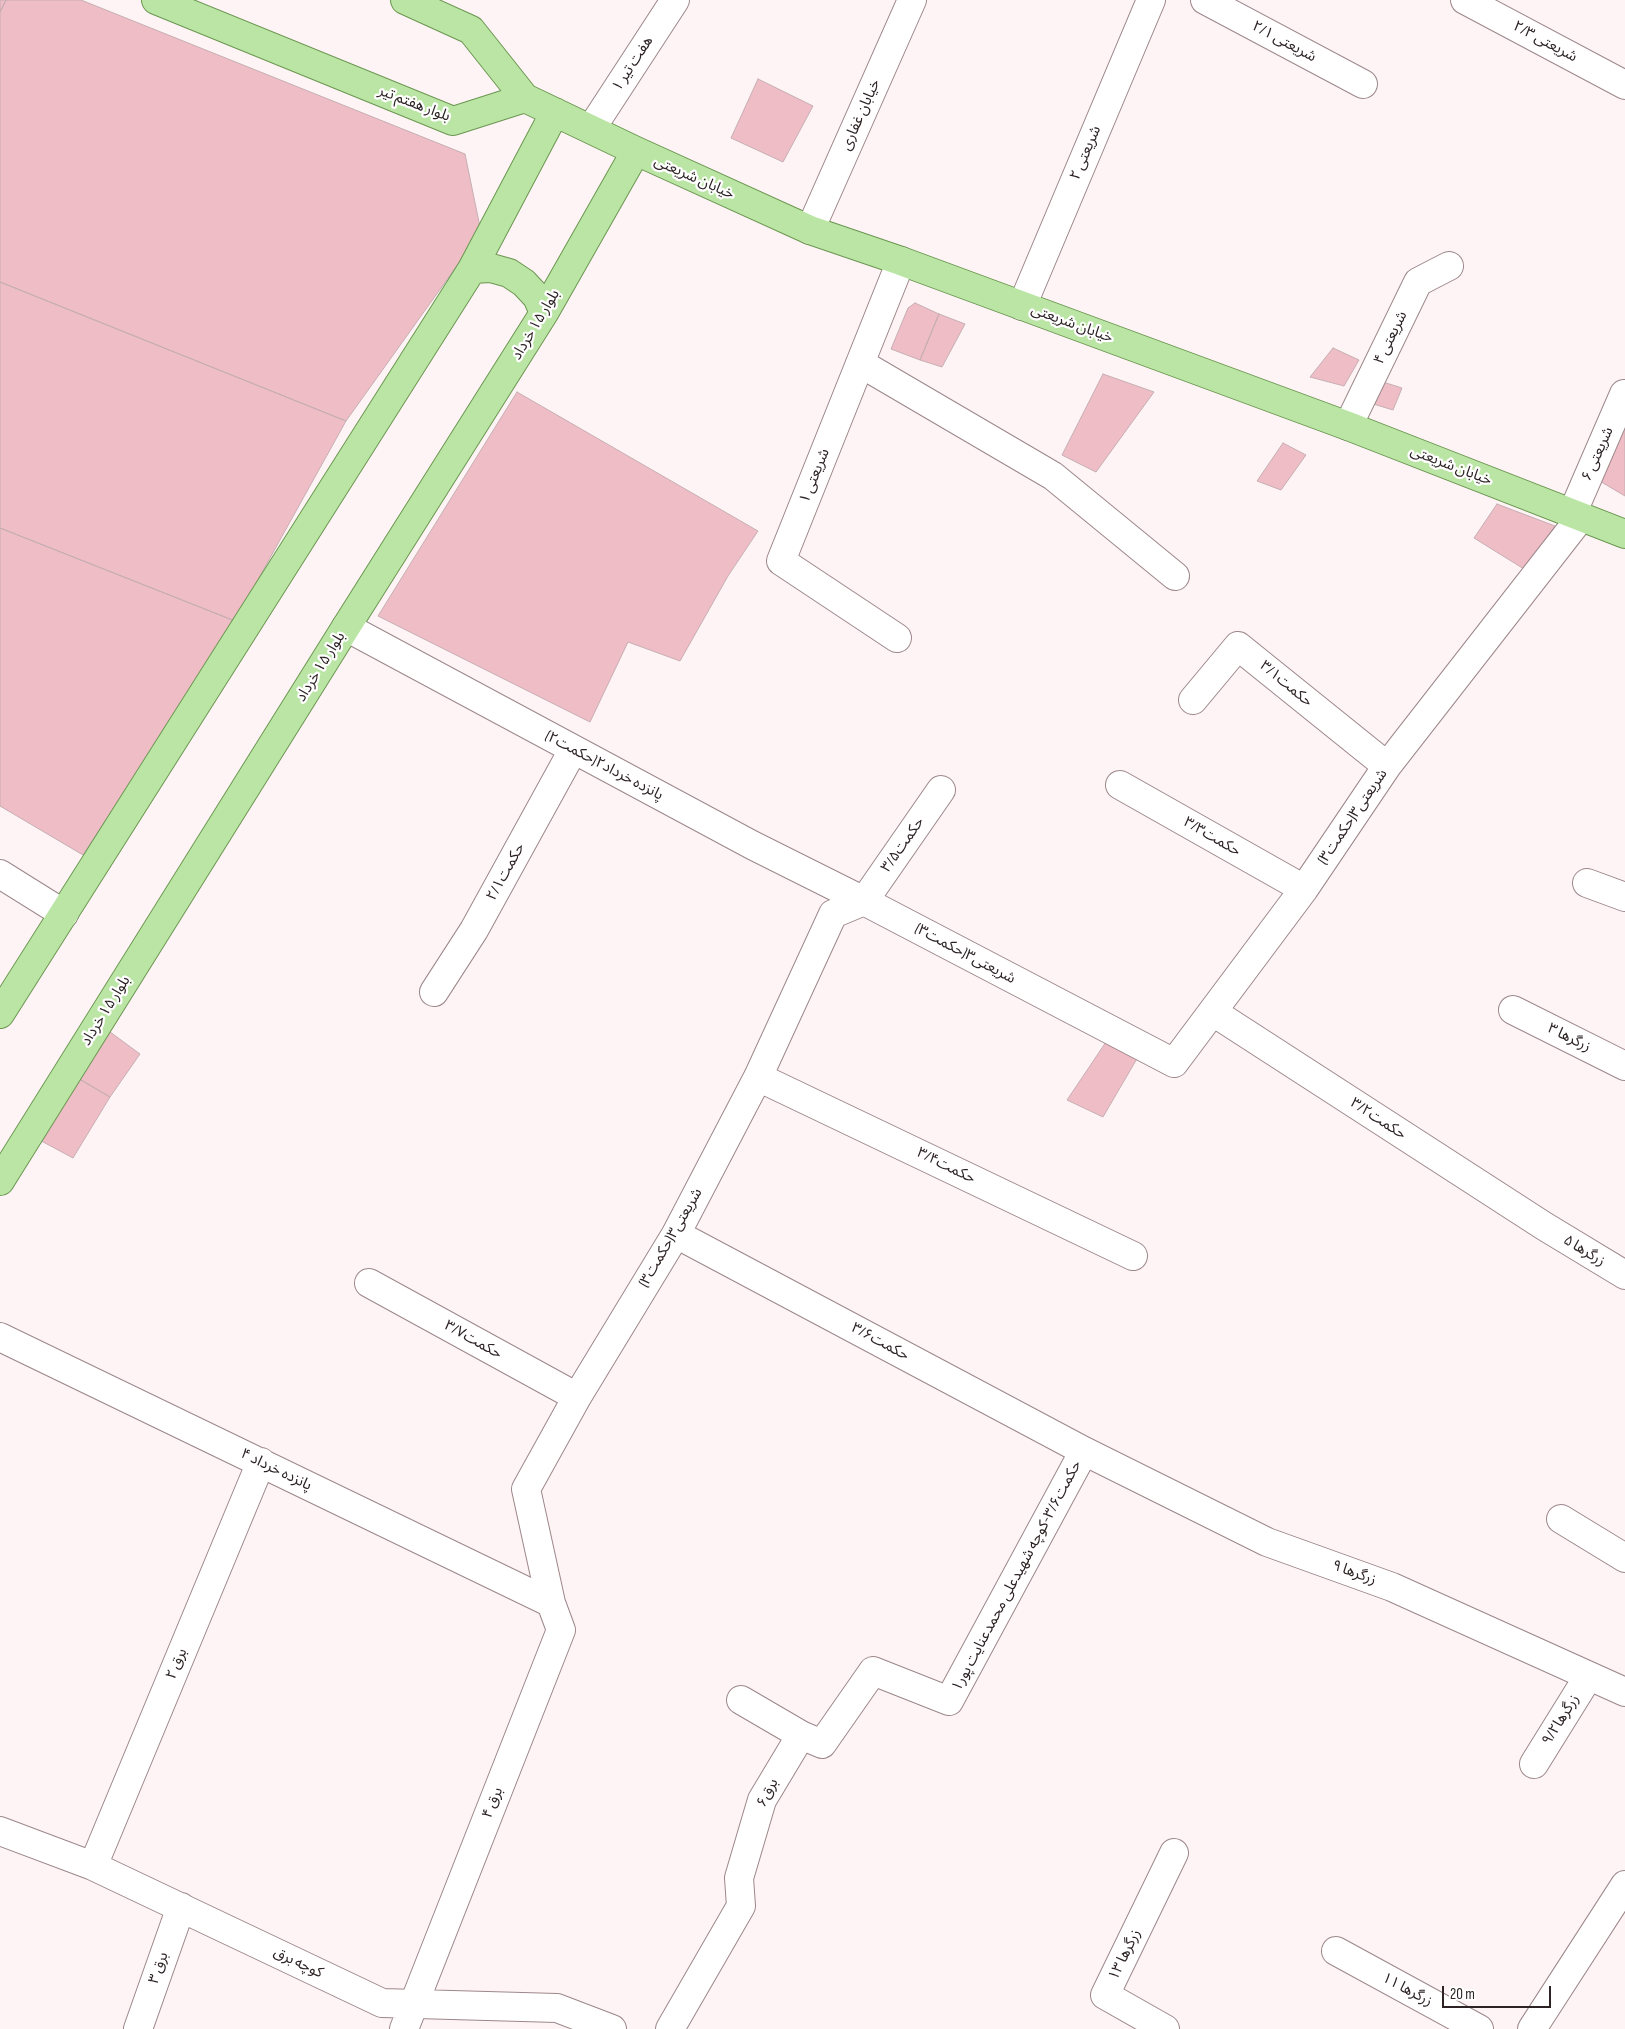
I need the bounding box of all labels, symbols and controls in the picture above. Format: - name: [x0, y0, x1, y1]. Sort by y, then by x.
- street label: شریعتی ۲/۱: [1249, 18, 1319, 66]
- street label: شریعتی ۲/۳: [1510, 18, 1580, 66]
- street label: هفت تیر ۱: [609, 33, 657, 95]
- street label: خیابان غفاری: [837, 77, 885, 153]
- street label: بلوار هفتم تیر: [376, 82, 452, 126]
- street label: شریعتی ۲: [1067, 123, 1105, 183]
- street label: خیابان شریعتی: [651, 152, 737, 204]
- street label: بلوار ۱۵ خرداد: [508, 287, 564, 363]
- street label: خیابان شریعتی: [1028, 301, 1116, 347]
- street label: شریعتی ۴: [1370, 308, 1412, 368]
- street label: شریعتی ۶: [1578, 424, 1618, 484]
- street label: خیابان شریعتی: [1408, 442, 1494, 490]
- street label: شریعتی ۱: [796, 446, 834, 506]
- street label: بلوار ۱۵ خرداد: [292, 629, 350, 705]
- street label: حکمت۳/۱: [1256, 657, 1316, 711]
- street label: پانزده خرداد۲(حکمت۲): [542, 727, 666, 805]
- street label: شریعتی۳(حکمت۳): [1314, 766, 1392, 868]
- street label: حکمت۳/۳: [1180, 813, 1244, 861]
- street label: حکمت۳/۵: [878, 814, 928, 876]
- street label: حکمت۲/۱: [483, 840, 529, 904]
- street label: شریعتی۳(حکمت۳): [912, 920, 1018, 988]
- street label: بلوار ۱۵ خرداد: [77, 973, 135, 1049]
- street label: زرگرها ۳: [1544, 1020, 1594, 1056]
- street label: حکمت۳/۲: [1347, 1094, 1409, 1144]
- street label: حکمت۳/۴: [914, 1144, 978, 1188]
- street label: شریعتی۳(حکمت۳): [635, 1185, 707, 1291]
- street label: زرگرها ۵: [1560, 1231, 1608, 1271]
- street label: حکمت۳/۷: [441, 1317, 505, 1363]
- street label: حکمت۳/۶: [848, 1319, 912, 1365]
- street label: پانزده خرداد ۴: [237, 1445, 315, 1495]
- street label: حکمت۳/۶-کوچه شهیدعلی محمدعنایت پور۱: [948, 1458, 1086, 1694]
- street label: زرگرها ۹: [1329, 1557, 1379, 1589]
- street label: برق ۲: [162, 1646, 192, 1682]
- street label: زرگرها۹/۲: [1538, 1691, 1584, 1749]
- street label: برق۶: [753, 1776, 783, 1810]
- street label: برق ۴: [479, 1785, 507, 1821]
- street label: زرگرها ۱۳: [1105, 1927, 1145, 1983]
- street label: کوچه برق: [270, 1944, 326, 1982]
- street label: برق ۳: [145, 1950, 173, 1986]
- street label: زرگرها ۱۱: [1379, 1969, 1435, 2011]
- scale bar: [1445, 1976, 1554, 2008]
- text: 20 m: [1450, 1985, 1475, 2004]

